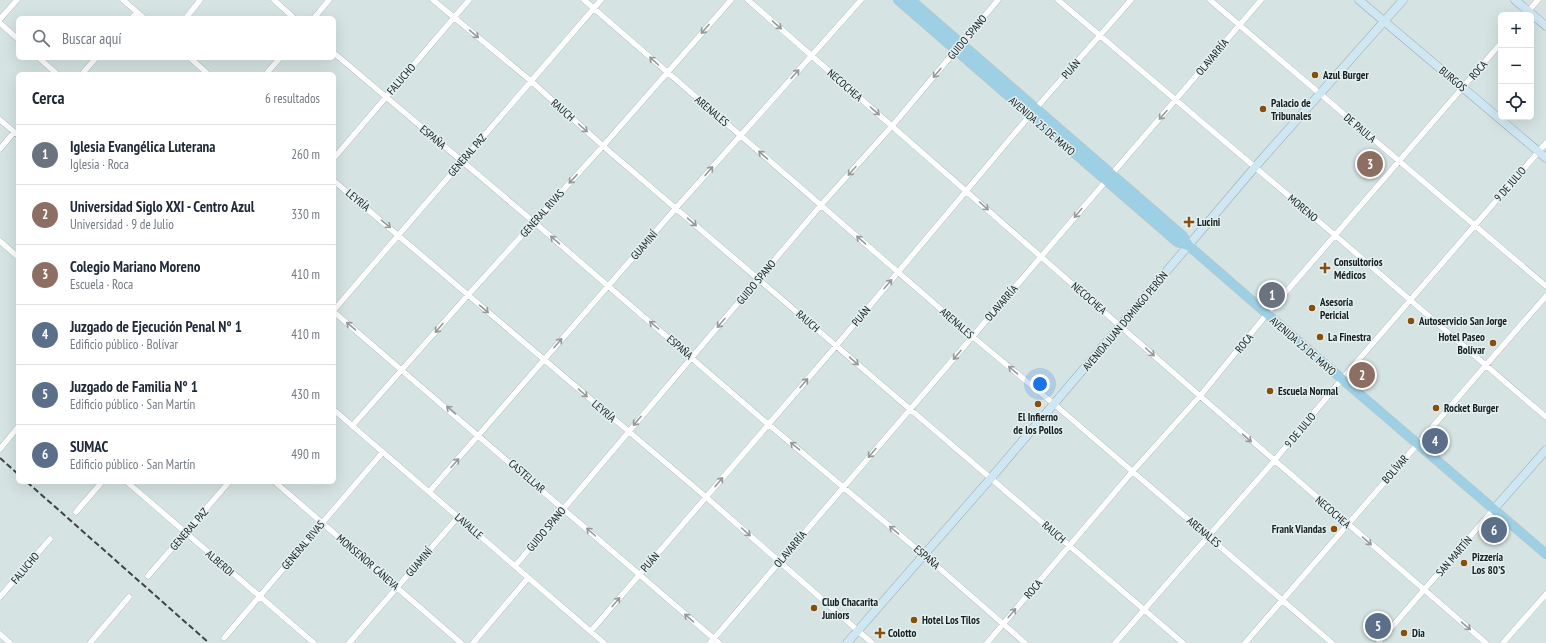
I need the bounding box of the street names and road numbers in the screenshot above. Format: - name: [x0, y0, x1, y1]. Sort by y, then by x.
- street label: GUIDO SPANO: [944, 12, 990, 62]
- street label: OLAVARRÍA: [1193, 35, 1232, 78]
- street label: PUÁN: [1059, 56, 1083, 82]
- street label: ROCA: [1466, 57, 1491, 83]
- street label: FALUCHO: [384, 60, 418, 98]
- street label: BURGOS: [1436, 63, 1470, 95]
- street label: NECOCHEA: [824, 66, 866, 105]
- street label: ARENALES: [692, 93, 732, 130]
- street label: AVENIDA 25 DE MAYO: [1006, 93, 1078, 159]
- street label: RAUCH: [548, 96, 578, 124]
- street label: DE PAULA: [1341, 110, 1380, 146]
- street label: ESPAÑA: [417, 122, 450, 153]
- street label: GENERAL PAZ: [445, 131, 489, 179]
- street label: 9 DE JULIO: [1491, 164, 1529, 204]
- street label: LEYRÍA: [343, 186, 374, 215]
- street label: GENERAL RIVAS: [517, 186, 567, 240]
- street label: MORENO: [1285, 191, 1321, 225]
- street label: GUAMINÍ: [627, 227, 661, 263]
- street label: GUIDO SPANO: [733, 257, 779, 307]
- street label: AVENIDA JUAN DOMINGO PERÓN: [1079, 268, 1171, 373]
- street label: NECOCHEA: [1068, 279, 1110, 318]
- street label: OLAVARRÍA: [981, 281, 1021, 324]
- street label: PUÁN: [849, 303, 873, 329]
- street label: ARENALES: [937, 304, 977, 342]
- street label: RAUCH: [793, 307, 823, 335]
- street label: AVENIDA 25 DE MAYO: [1267, 313, 1339, 379]
- street label: ROCA: [1232, 330, 1257, 356]
- street label: ESPAÑA: [664, 332, 697, 363]
- street label: LEYRÍA: [589, 397, 620, 426]
- street label: 9 DE JULIO: [1281, 410, 1319, 450]
- street label: BOLÍVAR: [1379, 452, 1411, 486]
- street label: CASTELLAR: [506, 456, 548, 496]
- street label: NECOCHEA: [1312, 493, 1354, 532]
- street label: GUIDO SPANO: [523, 504, 569, 554]
- street label: GENERAL PAZ: [167, 505, 211, 553]
- street label: LAVALLE: [452, 510, 486, 542]
- street label: ARENALES: [1184, 514, 1224, 551]
- street label: GENERAL RIVAS: [278, 517, 328, 572]
- street label: RAUCH: [1039, 518, 1069, 546]
- street label: OLAVARRÍA: [771, 527, 810, 570]
- street label: MONSEÑOR CÁNEVA: [334, 531, 403, 594]
- street label: SAN MARTÍN: [1433, 533, 1475, 579]
- street label: ESPAÑA: [911, 542, 944, 573]
- street label: GUAMINÍ: [402, 544, 436, 580]
- street label: ALBERDI: [203, 547, 237, 579]
- street label: FALUCHO: [8, 549, 42, 587]
- street label: PUÁN: [638, 549, 662, 575]
- street label: ROCA: [1021, 576, 1046, 602]

